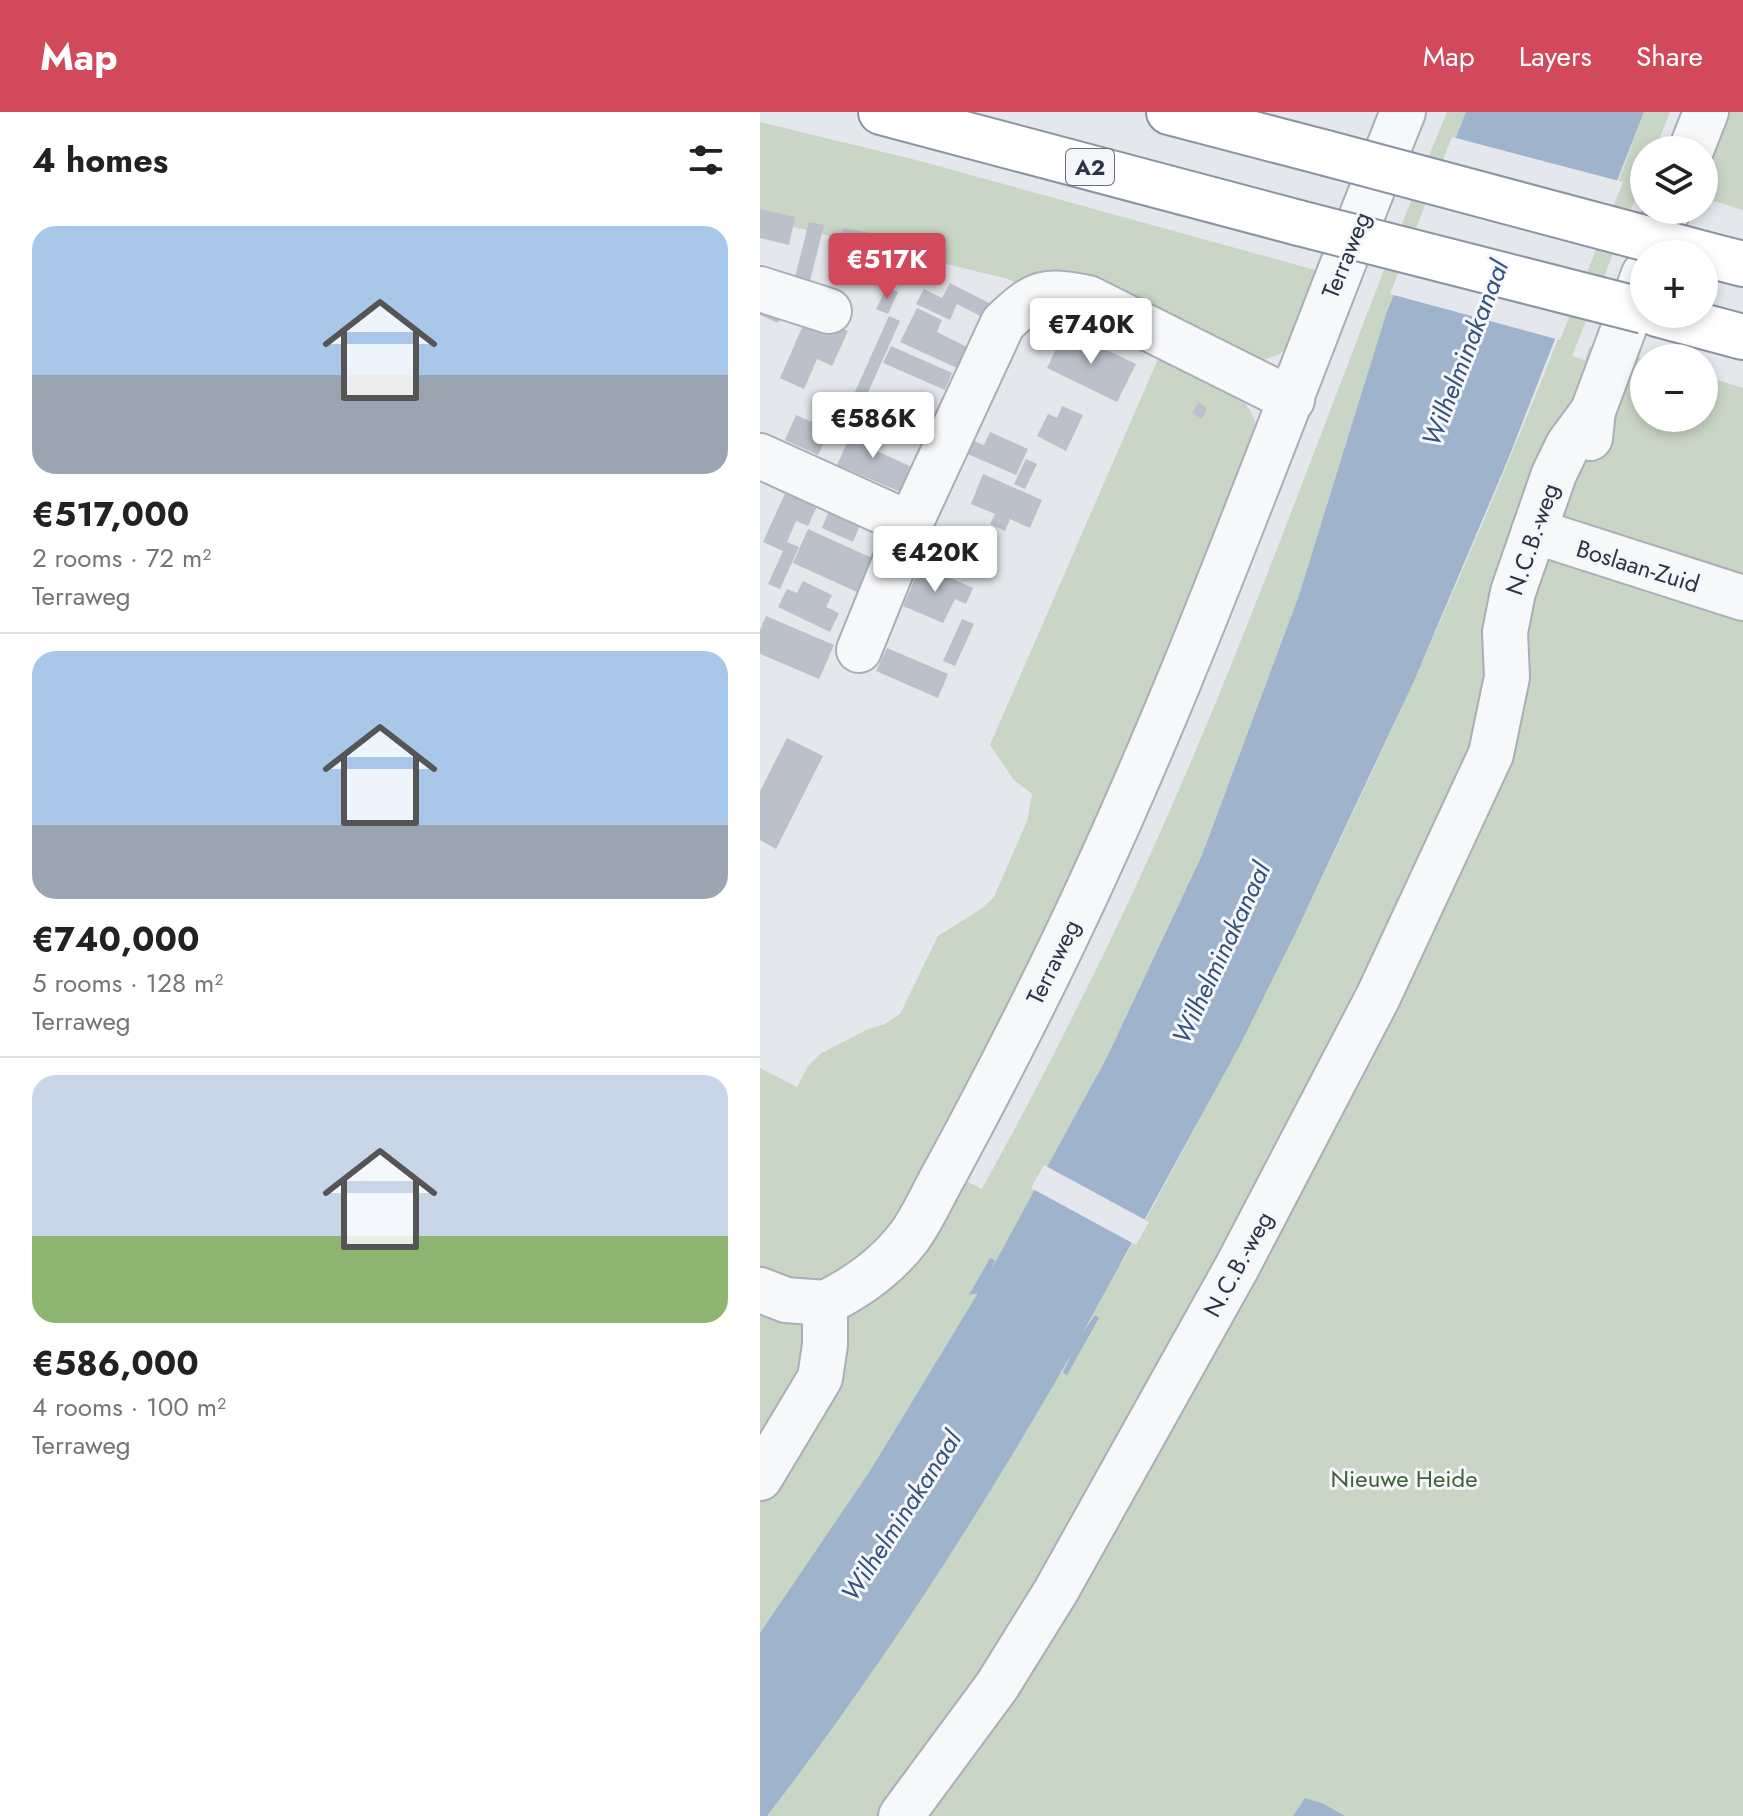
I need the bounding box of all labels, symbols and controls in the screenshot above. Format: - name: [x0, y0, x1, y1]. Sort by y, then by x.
- text: Map: [40, 29, 118, 84]
- text: Map: [1423, 36, 1475, 77]
- text: Layers: [1519, 36, 1592, 77]
- text: Share: [1636, 36, 1703, 77]
- text: 4 homes: [32, 136, 168, 185]
- map controls: [1630, 136, 1718, 432]
- button: layers: [1630, 136, 1718, 224]
- icon: filters: [684, 138, 728, 182]
- road number: A2: [1066, 149, 1114, 185]
- street label: Terraweg: [1313, 206, 1379, 304]
- pin: €517K: [831, 233, 943, 301]
- text: €517K: [847, 240, 927, 278]
- button: +: [1630, 240, 1718, 328]
- water label: Wilhelminakanaal: [1412, 253, 1518, 452]
- icon: home: [308, 278, 452, 422]
- pin: €740K: [1035, 298, 1147, 366]
- text: €740K: [1048, 305, 1134, 343]
- button: −: [1630, 344, 1718, 432]
- pin: €586K: [817, 392, 929, 460]
- text: €586K: [830, 399, 916, 437]
- street label: N.C.B.-weg: [1497, 478, 1567, 600]
- text: €517,000: [32, 490, 189, 539]
- pin: €420K: [879, 526, 991, 594]
- street label: Boslaan-Zuid: [1572, 531, 1704, 601]
- text: €420K: [891, 533, 979, 571]
- text: 2 rooms · 72 m²: [32, 539, 211, 577]
- text: Terraweg: [32, 577, 131, 615]
- icon: home: [308, 703, 452, 847]
- water label: Wilhelminakanaal: [1162, 855, 1280, 1050]
- street label: Terraweg: [1017, 913, 1089, 1011]
- text: €740,000: [32, 915, 200, 964]
- text: 5 rooms · 128 m²: [32, 964, 223, 1002]
- text: Terraweg: [32, 1002, 131, 1040]
- icon: home: [308, 1127, 452, 1271]
- street label: N.C.B.-weg: [1194, 1205, 1282, 1323]
- text: €586,000: [32, 1339, 199, 1388]
- text: 4 rooms · 100 m²: [32, 1388, 226, 1426]
- water label: Wilhelminakanaal: [832, 1422, 971, 1609]
- text: Terraweg: [32, 1426, 131, 1464]
- park label: Nieuwe Heide: [1330, 1461, 1478, 1496]

